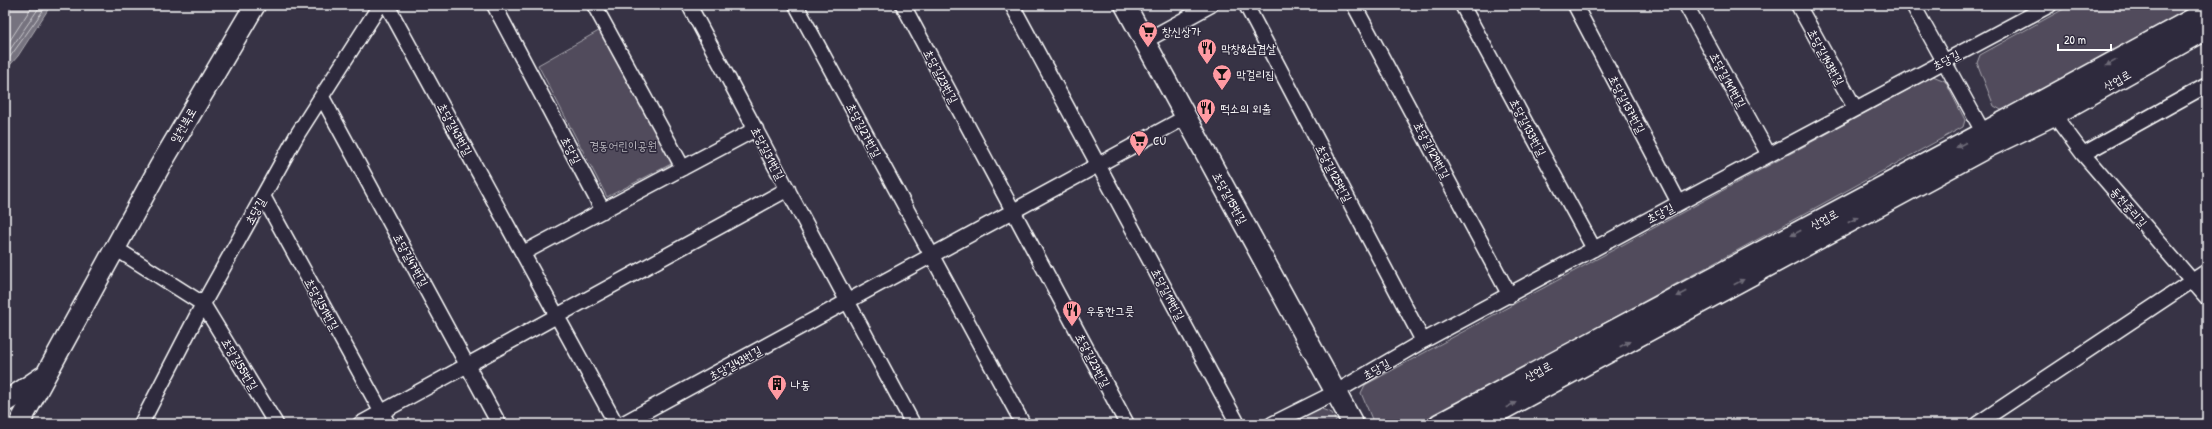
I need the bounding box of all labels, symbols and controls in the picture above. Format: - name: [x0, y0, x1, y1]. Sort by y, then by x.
- supermarket icon: 창신상가: [1137, 20, 1159, 48]
- place label: 창신상가: [1162, 23, 1201, 40]
- street label: 초당길143번길: [1803, 26, 1849, 89]
- scale bar: [2058, 26, 2111, 52]
- text: 20 m: [2064, 31, 2086, 48]
- restaurant icon: 막창&삼겹살: [1196, 37, 1218, 65]
- place label: 막창&삼겹살: [1221, 40, 1276, 57]
- street label: 초당길23번길: [920, 46, 963, 106]
- street label: 초당길: [1929, 46, 1963, 74]
- street label: 초당길141번길: [1706, 49, 1751, 111]
- one-way arrow: [2106, 60, 2117, 66]
- bar icon: 막걸리집: [1211, 63, 1233, 91]
- place label: 막걸리집: [1236, 66, 1275, 83]
- street label: 산업로: [2100, 66, 2134, 94]
- street label: 초당길137번길: [1604, 72, 1650, 137]
- street label: 초당길133번길: [1506, 95, 1551, 159]
- restaurant icon: 떡소의 외출: [1195, 97, 1217, 125]
- street label: 초당길43번길: [433, 99, 477, 159]
- street label: 초당길27번길: [842, 100, 886, 161]
- place label: 떡소의 외출: [1220, 100, 1271, 117]
- street label: 알천북로: [166, 104, 200, 146]
- street label: 초당길129번길: [1410, 118, 1454, 182]
- street label: 초당길31번길: [747, 123, 789, 183]
- supermarket icon: CU: [1128, 129, 1150, 157]
- place label: CU: [1153, 132, 1167, 149]
- street label: 초당길: [557, 133, 585, 167]
- park label: 경동어린이공원: [589, 137, 657, 154]
- street label: 초당길125번길: [1312, 141, 1357, 205]
- one-way arrow: [1955, 142, 1966, 149]
- street label: 초당길15번길: [1209, 169, 1252, 228]
- street label: 동천중리길: [2107, 183, 2151, 231]
- street label: 초당길: [241, 194, 270, 228]
- street label: 초당길: [1643, 199, 1677, 227]
- street label: 산업로: [1807, 205, 1841, 233]
- one-way arrow: [1848, 216, 1859, 223]
- street label: 초당길47번길: [389, 230, 433, 290]
- one-way arrow: [1791, 230, 1802, 236]
- street label: 초당길19번길: [1147, 265, 1189, 323]
- street label: 초당길51번길: [301, 275, 344, 334]
- one-way arrow: [1733, 278, 1745, 285]
- one-way arrow: [1676, 291, 1688, 298]
- restaurant icon: 우동한그릇: [1061, 299, 1083, 327]
- place label: 우동한그릇: [1086, 302, 1134, 319]
- street label: 초당길23번길: [1072, 330, 1115, 390]
- street label: 초당길55번길: [218, 335, 263, 394]
- one-way arrow: [1619, 340, 1631, 347]
- street label: 초당길43번길: [705, 341, 765, 385]
- street label: 초당길: [1359, 354, 1393, 384]
- street label: 산업로: [1521, 357, 1555, 385]
- building icon: 나동: [766, 373, 788, 401]
- place label: 나동: [791, 376, 810, 393]
- one-way arrow: [1505, 402, 1516, 409]

